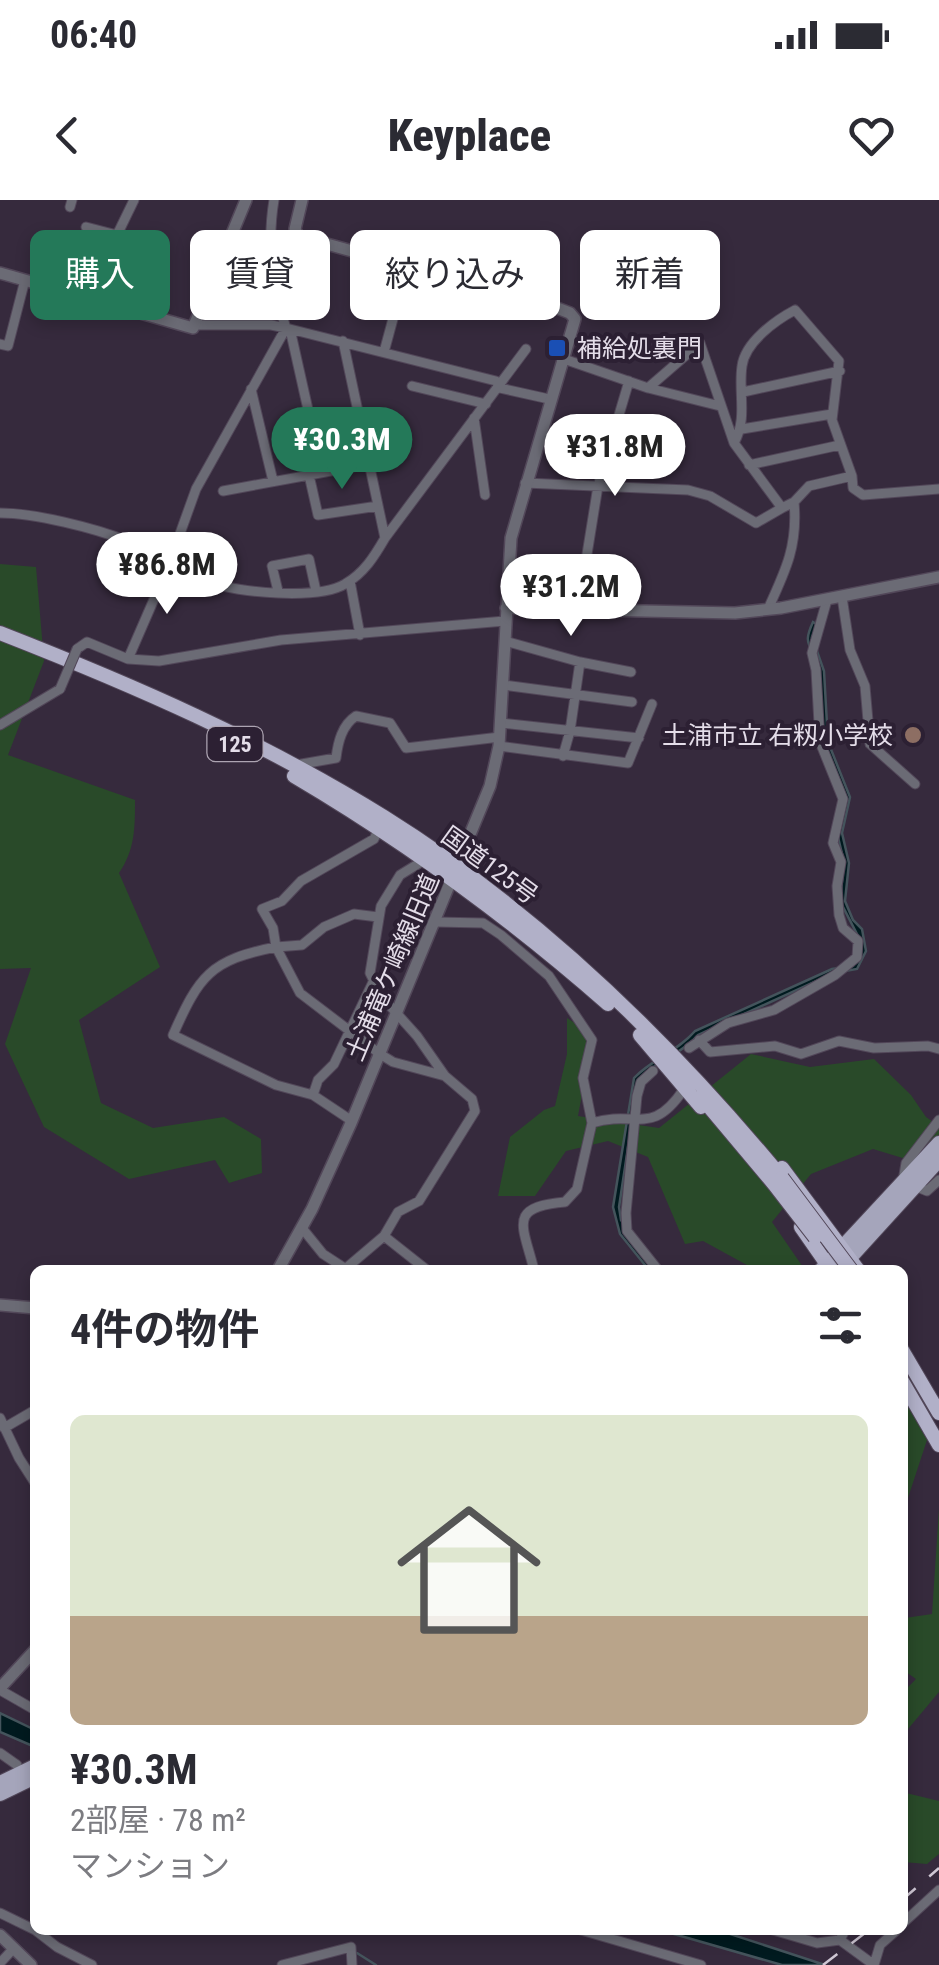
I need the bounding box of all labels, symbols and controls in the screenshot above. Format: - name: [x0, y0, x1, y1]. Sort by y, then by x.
- text: 06:40: [50, 13, 137, 57]
- icon: back: [40, 108, 95, 163]
- icon: heart: [844, 108, 899, 163]
- text: Keyplace: [388, 109, 551, 162]
- chip: 購入: [30, 230, 170, 320]
- chip: 賃貸: [190, 230, 330, 320]
- chip: 絞り込み: [350, 230, 560, 320]
- chip: 新着: [580, 230, 720, 320]
- place label: 補給処裏門: [577, 334, 702, 363]
- marker: 補給処裏門: [546, 337, 568, 359]
- pin: ¥30.3M: [261, 407, 423, 492]
- pin: ¥31.8M: [534, 414, 696, 499]
- text: ¥30.3M: [293, 420, 391, 458]
- text: ¥31.8M: [566, 427, 664, 465]
- pin: ¥86.8M: [86, 532, 248, 617]
- text: ¥86.8M: [118, 545, 216, 583]
- pin: ¥31.2M: [490, 554, 652, 639]
- text: ¥31.2M: [522, 567, 620, 605]
- place label: 土浦市立 右籾小学校: [662, 721, 893, 750]
- marker: 土浦市立 右籾小学校: [902, 724, 924, 746]
- road number: 125: [208, 727, 262, 761]
- street label: 国道125号: [436, 821, 544, 910]
- street label: 土浦竜ケ崎線旧道: [340, 869, 445, 1065]
- icon: filters: [813, 1298, 868, 1353]
- text: 4件の物件: [70, 1305, 259, 1354]
- icon: home: [379, 1480, 559, 1660]
- text: ¥30.3M: [70, 1745, 198, 1794]
- text: 2部屋 · 78 m²: [70, 1801, 246, 1839]
- text: マンション: [70, 1847, 230, 1885]

